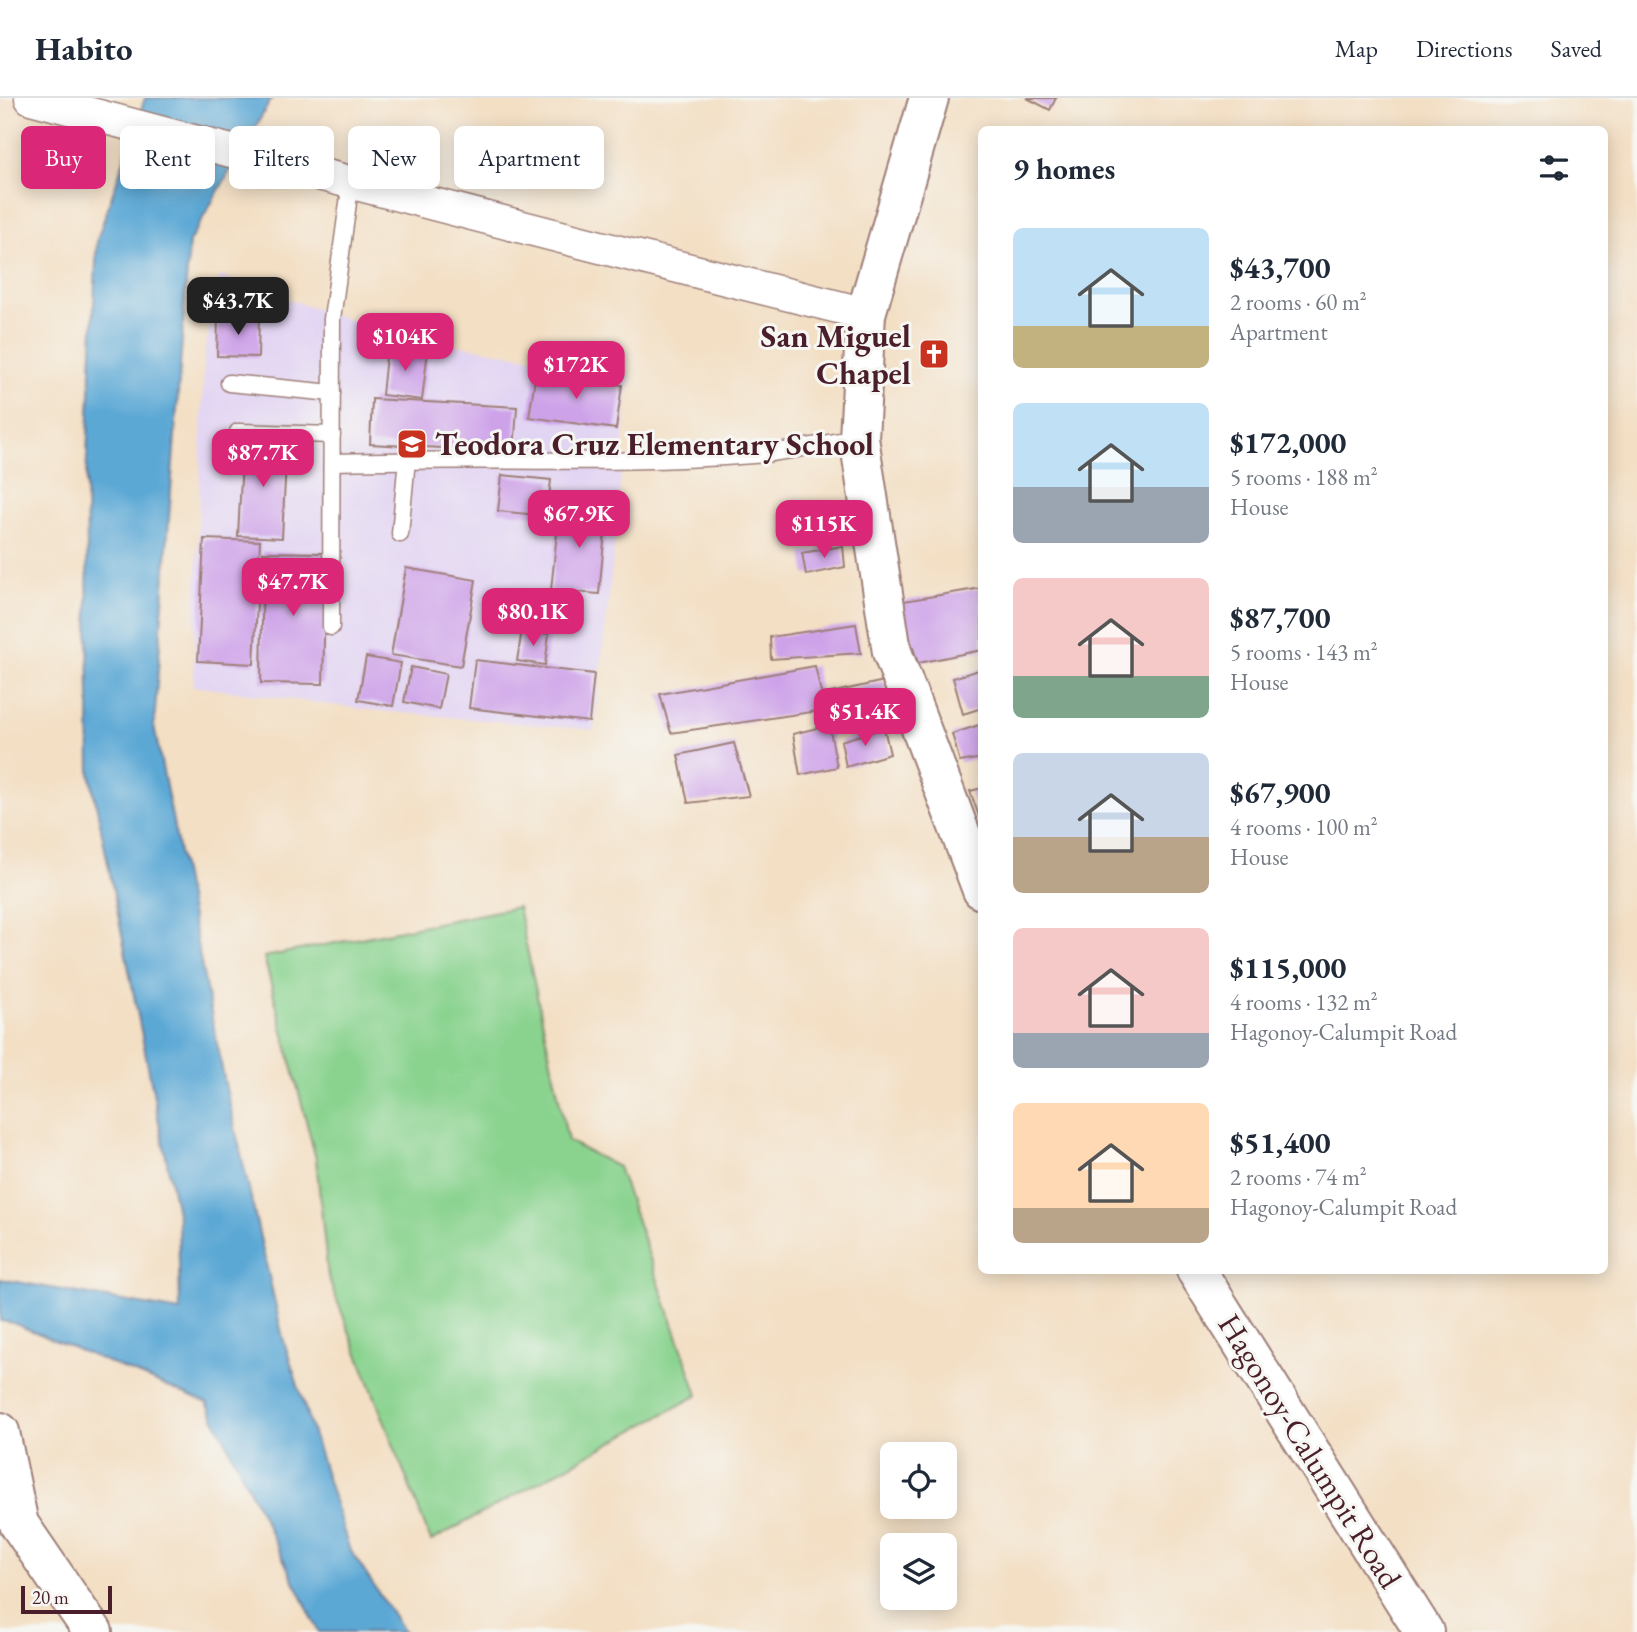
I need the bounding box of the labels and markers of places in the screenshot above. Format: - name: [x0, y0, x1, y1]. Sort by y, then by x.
- pin: $43.7K: [181, 278, 295, 337]
- pin: $104K: [356, 314, 454, 373]
- place label: San Miguel Chapel: [761, 315, 911, 394]
- church icon: San Miguel Chapel: [917, 337, 951, 371]
- pin: $172K: [527, 342, 625, 401]
- place label: Teodora Cruz Elementary School: [435, 423, 874, 465]
- school or university icon: Teodora Cruz Elementary School: [395, 427, 429, 461]
- pin: $87.7K: [206, 430, 320, 489]
- pin: $67.9K: [522, 490, 636, 550]
- pin: $115K: [775, 500, 873, 560]
- pin: $47.7K: [236, 559, 350, 618]
- pin: $80.1K: [476, 588, 590, 648]
- pin: $51.4K: [808, 688, 922, 748]

